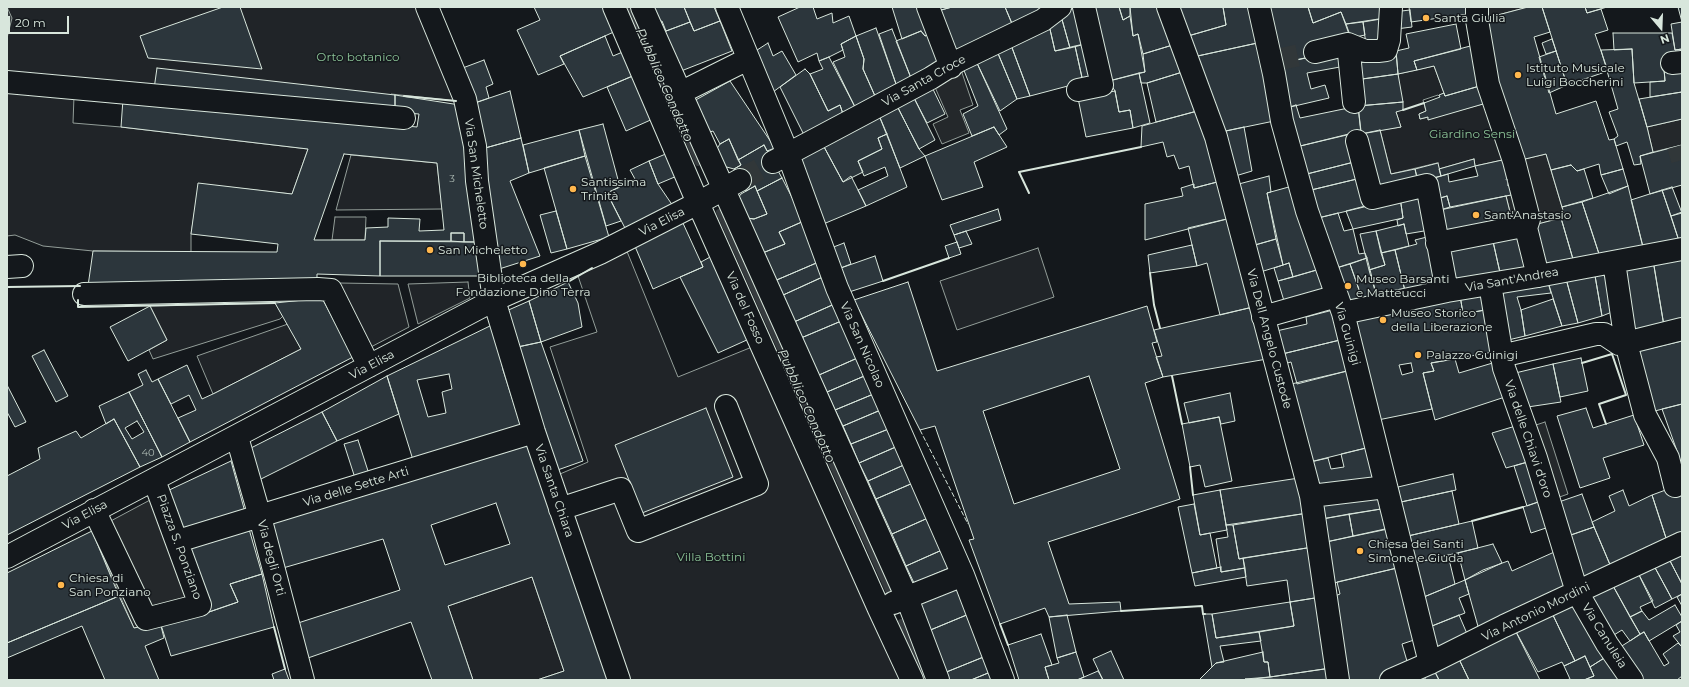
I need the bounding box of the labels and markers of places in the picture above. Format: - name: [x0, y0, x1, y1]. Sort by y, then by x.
- place label: Santa Giulia: [1434, 11, 1506, 25]
- marker: Santa Giulia: [1421, 13, 1431, 23]
- place label: Istituto Musicale Luigi Boccherini: [1526, 61, 1625, 89]
- marker: Istituto Musicale Luigi Boccherini: [1513, 70, 1523, 80]
- place label: Santissima Trinità: [581, 175, 646, 203]
- marker: Santissima Trinità: [568, 184, 578, 194]
- place label: Sant'Anastasio: [1484, 208, 1571, 222]
- marker: Sant'Anastasio: [1471, 210, 1481, 220]
- place label: San Micheletto: [438, 243, 528, 257]
- marker: San Micheletto: [425, 245, 435, 255]
- marker: Biblioteca della Fondazione Dino Terra: [518, 259, 528, 269]
- place label: Biblioteca della Fondazione Dino Terra: [455, 271, 591, 299]
- place label: Museo Barsanti e Matteucci: [1356, 272, 1449, 300]
- marker: Museo Barsanti e Matteucci: [1343, 281, 1353, 291]
- place label: Museo Storico della Liberazione: [1391, 306, 1492, 334]
- marker: Museo Storico della Liberazione: [1378, 315, 1388, 325]
- place label: Palazzo Guinigi: [1426, 348, 1518, 362]
- marker: Palazzo Guinigi: [1413, 350, 1423, 360]
- place label: Chiesa dei Santi Simone e Giuda: [1368, 537, 1464, 565]
- marker: Chiesa dei Santi Simone e Giuda: [1355, 546, 1365, 556]
- place label: Chiesa di San Ponziano: [69, 571, 151, 599]
- marker: Chiesa di San Ponziano: [56, 580, 66, 590]

